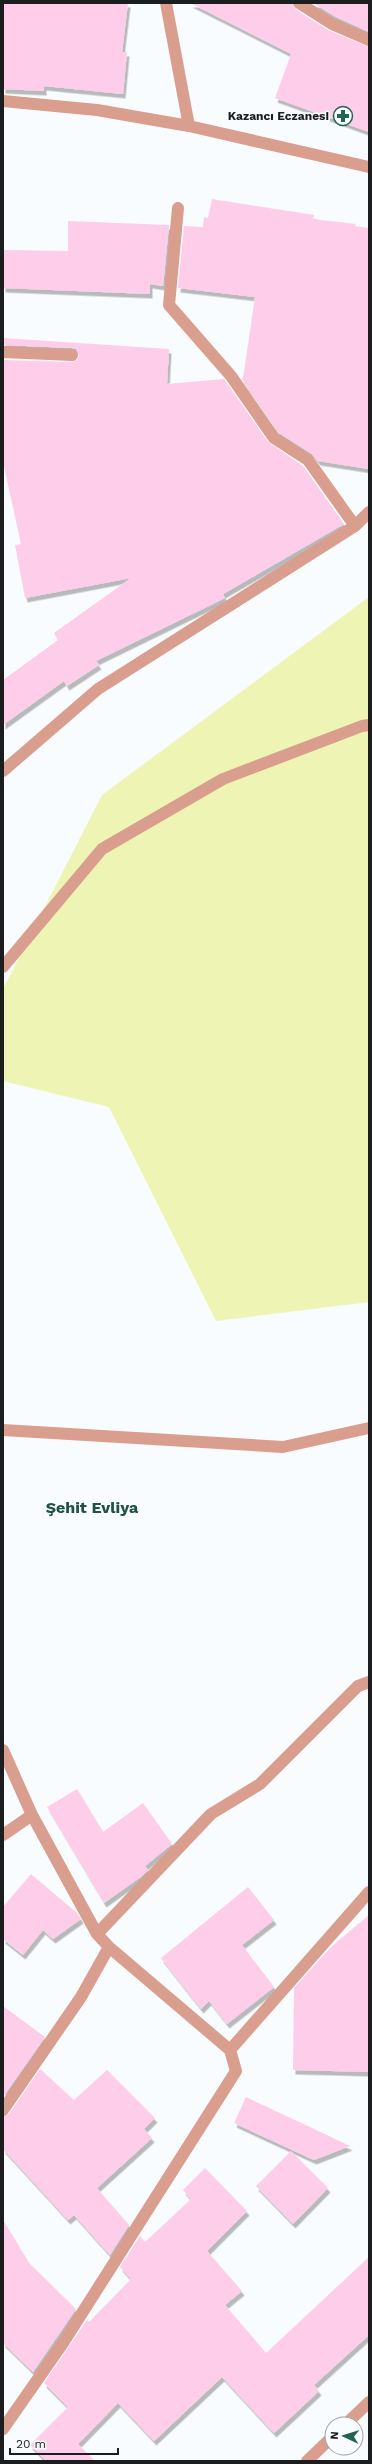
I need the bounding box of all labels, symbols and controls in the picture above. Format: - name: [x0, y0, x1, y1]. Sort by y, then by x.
- pharmacy icon: Kazancı Eczanesi: [332, 105, 354, 127]
- place label: Kazancı Eczanesi: [228, 109, 329, 123]
- district label: Şehit Evliya: [46, 1498, 139, 1517]
- north arrow: [324, 2416, 364, 2456]
- scale bar: [10, 2430, 118, 2456]
- text: N: [328, 2431, 341, 2440]
- text: 20 m: [16, 2437, 46, 2451]

